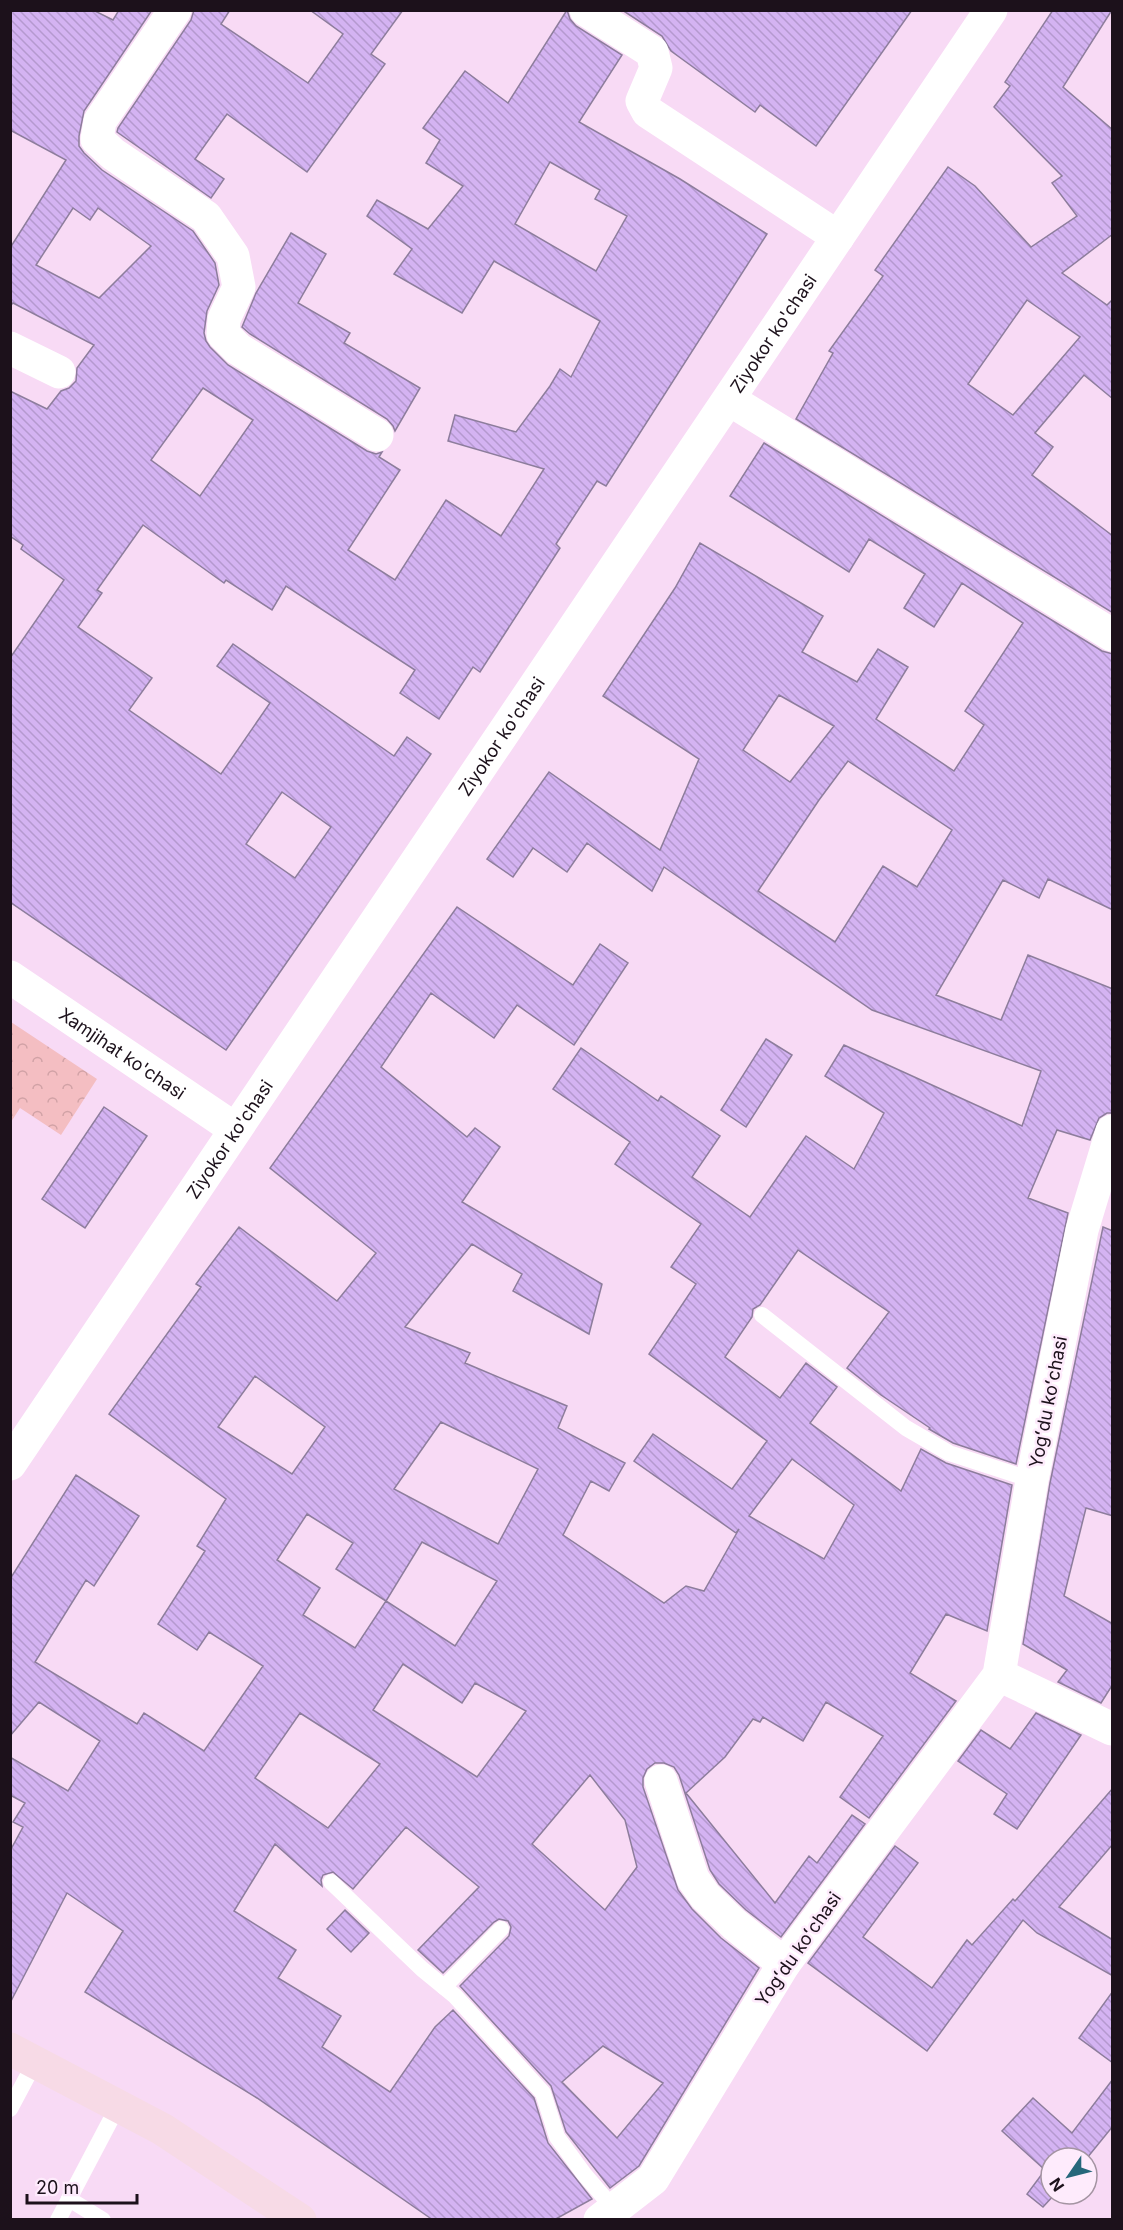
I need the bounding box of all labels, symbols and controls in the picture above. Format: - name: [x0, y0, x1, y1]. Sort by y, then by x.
- street label: Ziyokor ko'chasi: [725, 270, 820, 397]
- street label: Ziyokor ko'chasi: [454, 673, 548, 799]
- street label: Xamjihat ko'chasi: [56, 1003, 190, 1103]
- street label: Ziyokor ko'chasi: [182, 1076, 277, 1202]
- street label: Yogʻdu koʻchasi: [1025, 1334, 1071, 1470]
- street label: Yogʻdu koʻchasi: [751, 1888, 845, 2010]
- north arrow: [1039, 2146, 1099, 2206]
- scale bar: [27, 2167, 136, 2205]
- text: N: [1045, 2174, 1068, 2195]
- text: 20 m: [36, 2177, 79, 2198]

